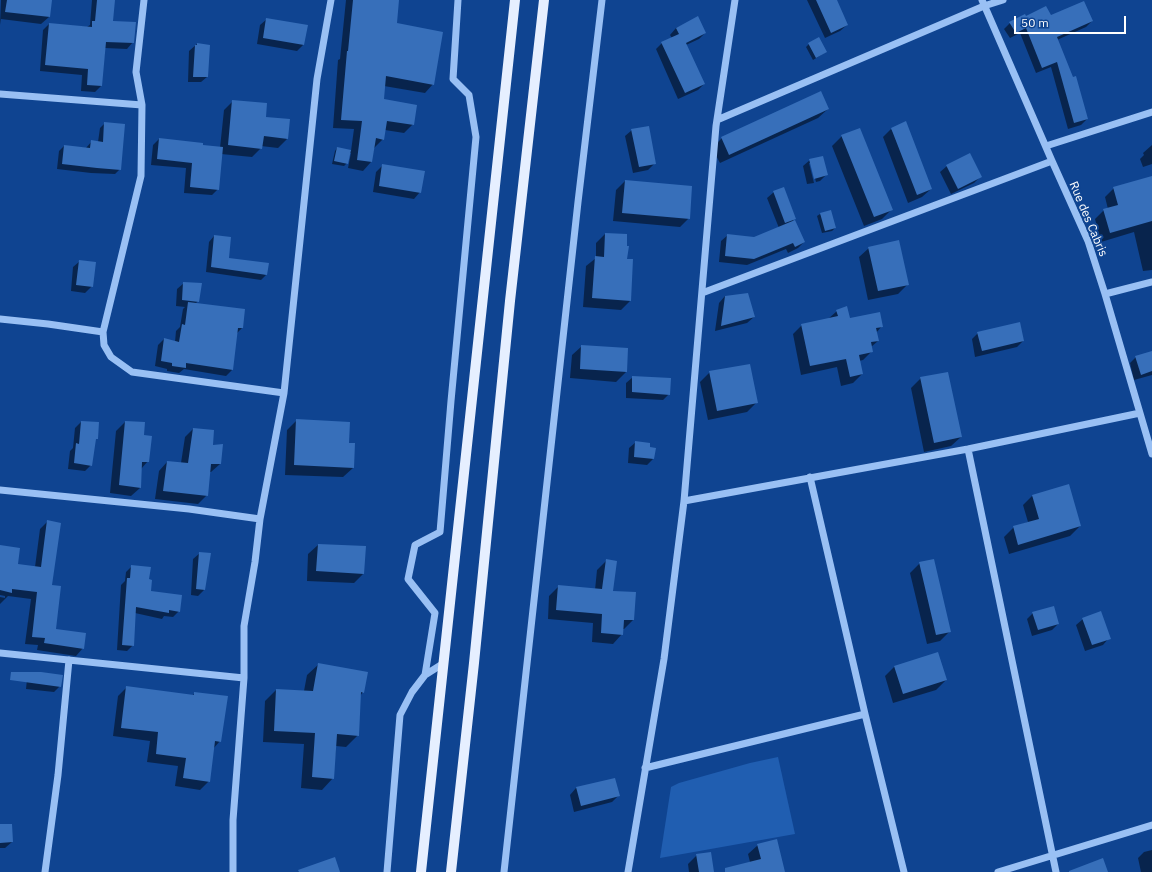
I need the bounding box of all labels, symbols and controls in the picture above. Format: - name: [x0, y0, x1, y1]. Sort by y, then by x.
- scale bar: [1016, 8, 1128, 34]
- text: 50 m: [1021, 15, 1049, 30]
- street label: Rue des Cabris: [1066, 179, 1110, 259]

